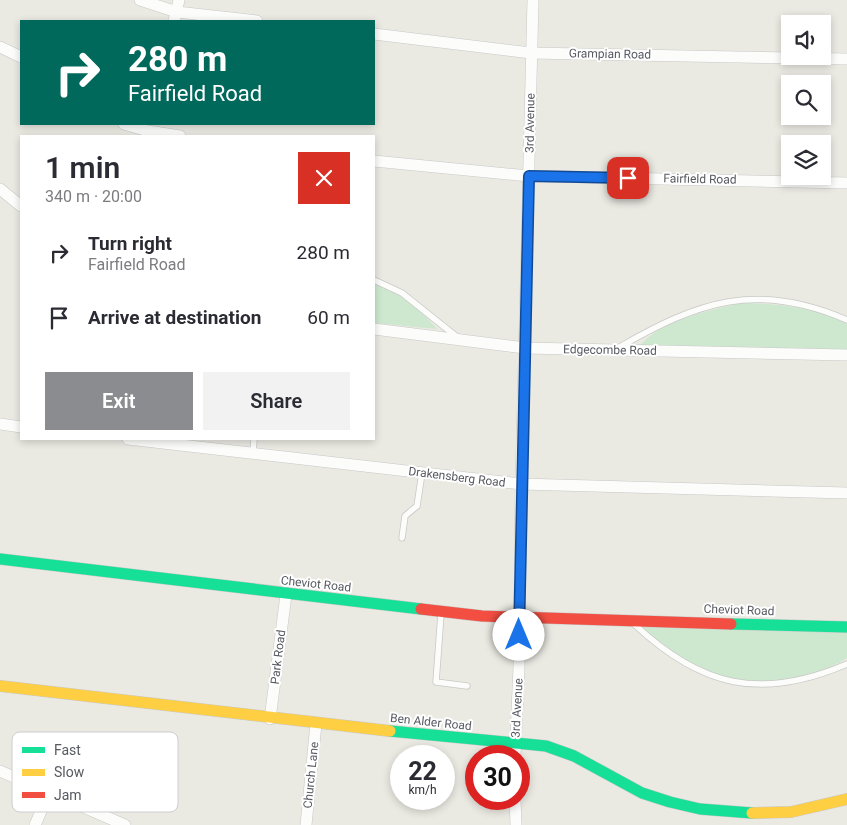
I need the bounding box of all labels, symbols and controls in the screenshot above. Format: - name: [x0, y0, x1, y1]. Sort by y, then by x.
- map controls: [781, 15, 831, 185]
- button: sound: [781, 15, 831, 65]
- text: 280 m: [128, 39, 227, 80]
- icon: right: [45, 40, 110, 105]
- street label: Grampian Road: [569, 46, 651, 62]
- button: search: [781, 75, 831, 125]
- text: Fairfield Road: [128, 81, 262, 106]
- street label: 3rd Avenue: [522, 93, 538, 153]
- button: layers: [781, 135, 831, 185]
- text: 1 min: [45, 150, 120, 185]
- button: close: [298, 152, 350, 204]
- pin: [607, 157, 649, 199]
- icon: arrive: [614, 164, 642, 192]
- street label: Fairfield Road: [663, 171, 737, 187]
- text: 340 m · 20:00: [45, 187, 142, 206]
- text: Turn right: [88, 232, 172, 255]
- icon: right: [45, 239, 73, 267]
- text: 280 m: [297, 241, 350, 264]
- text: Fairfield Road: [88, 255, 186, 274]
- icon: arrive: [45, 304, 73, 332]
- text: Arrive at destination: [88, 306, 261, 329]
- text: 60 m: [307, 306, 350, 329]
- street label: Edgecombe Road: [563, 342, 657, 358]
- button: Exit: [45, 372, 193, 430]
- button: Share: [203, 372, 350, 430]
- street label: Drakensberg Road: [408, 464, 506, 490]
- street label: Cheviot Road: [280, 573, 352, 595]
- street label: Cheviot Road: [703, 602, 775, 618]
- position arrow: [492, 608, 544, 660]
- street label: Park Road: [268, 629, 288, 685]
- street label: 3rd Avenue: [508, 678, 526, 738]
- street label: Ben Alder Road: [390, 711, 472, 733]
- legend: [12, 732, 178, 812]
- street label: Church Lane: [301, 741, 321, 809]
- text: Fast: [54, 742, 81, 758]
- speed limit sign: 30: [465, 745, 530, 810]
- text: 22: [408, 757, 437, 786]
- text: Slow: [54, 764, 85, 780]
- text: km/h: [408, 783, 437, 797]
- text: Jam: [54, 787, 82, 803]

